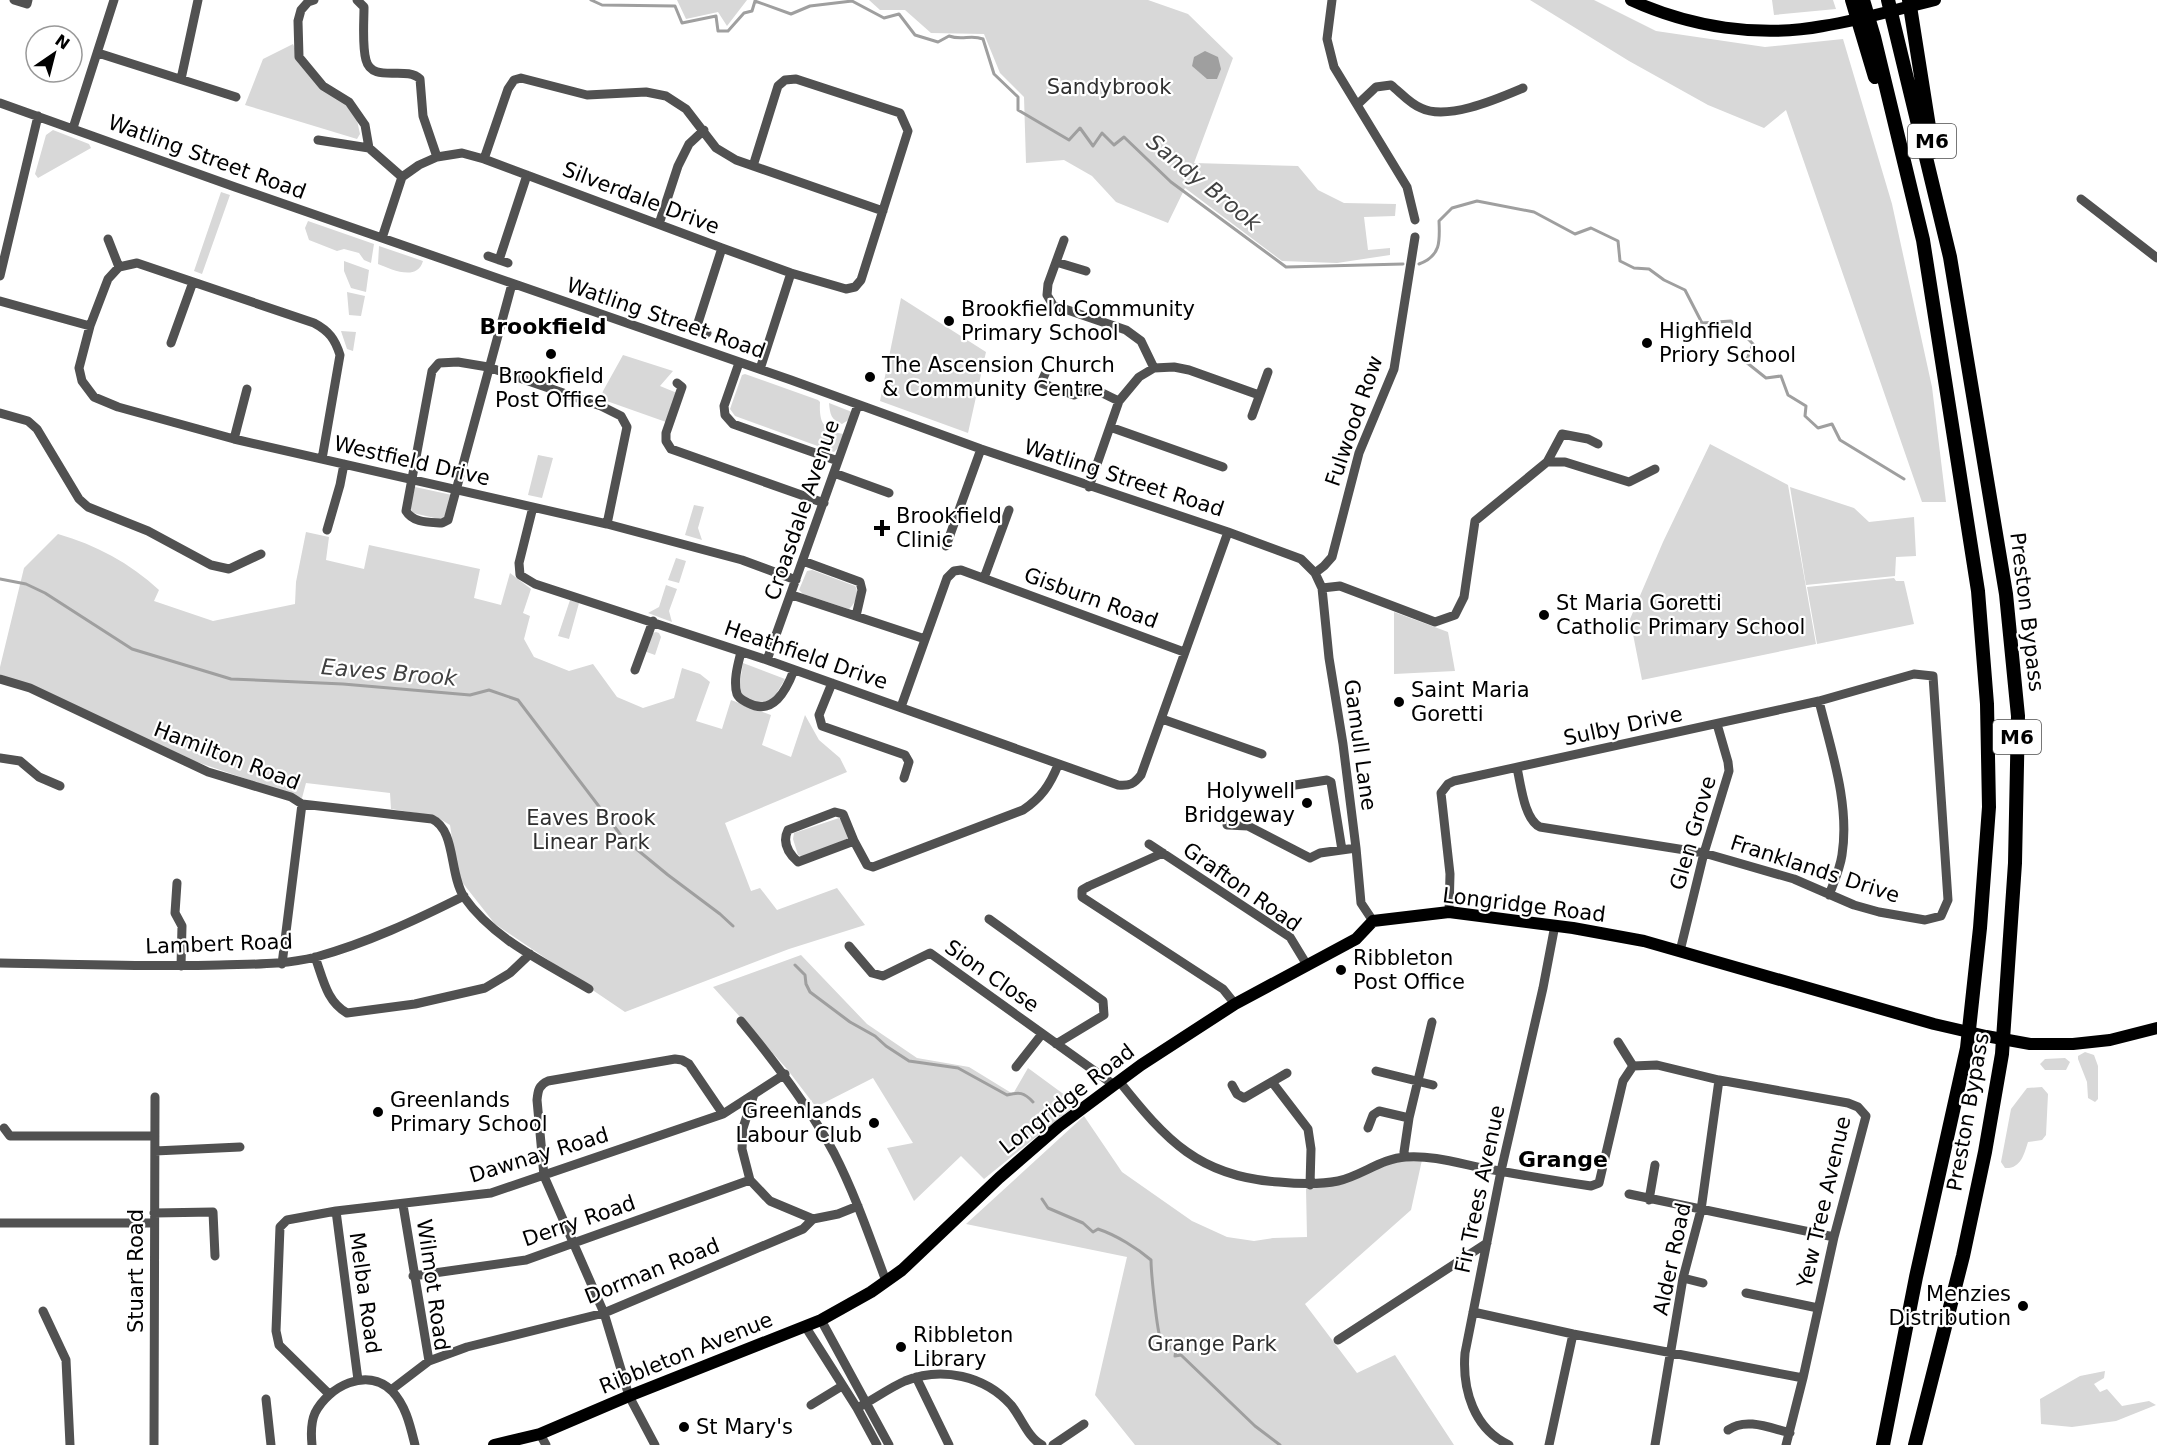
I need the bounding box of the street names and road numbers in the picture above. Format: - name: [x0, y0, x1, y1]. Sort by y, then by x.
- street label: Watling Street Road: [105, 110, 309, 204]
- road number: M6: [1908, 124, 1956, 158]
- street label: Silverdale Drive: [559, 157, 723, 239]
- street label: Watling Street Road: [563, 273, 769, 363]
- street label: Fulwood Row: [1320, 353, 1388, 489]
- street label: Croasdale Avenue: [760, 417, 844, 603]
- street label: Westfield Drive: [332, 431, 492, 491]
- street label: Watling Street Road: [1021, 434, 1227, 522]
- street label: Preston Bypass: [2005, 531, 2049, 693]
- street label: Gisburn Road: [1021, 563, 1161, 633]
- street label: Heathfield Drive: [721, 616, 891, 694]
- street label: Gamull Lane: [1339, 678, 1381, 812]
- street label: Sulby Drive: [1561, 702, 1685, 750]
- street label: Hamilton Road: [151, 717, 303, 795]
- road number: M6: [1993, 720, 2041, 754]
- street label: Glen Grove: [1665, 773, 1721, 893]
- street label: Franklands Drive: [1727, 830, 1903, 908]
- street label: Grafton Road: [1178, 837, 1306, 937]
- street label: Longridge Road: [1441, 883, 1607, 927]
- street label: Lambert Road: [145, 929, 293, 959]
- street label: Sion Close: [940, 935, 1044, 1017]
- street label: Preston Bypass: [1942, 1031, 1994, 1193]
- street label: Longridge Road: [995, 1039, 1139, 1159]
- street label: Fir Trees Avenue: [1450, 1103, 1510, 1275]
- street label: Yew Tree Avenue: [1792, 1114, 1855, 1291]
- street label: Dawnay Road: [467, 1122, 611, 1188]
- street label: Derry Road: [519, 1190, 639, 1252]
- street label: Alder Road: [1648, 1201, 1696, 1317]
- street label: Stuart Road: [124, 1209, 148, 1333]
- street label: Wilmot Road: [412, 1218, 454, 1352]
- street label: Melba Road: [345, 1231, 385, 1355]
- street label: Dorman Road: [581, 1233, 723, 1309]
- street label: Ribbleton Avenue: [596, 1307, 776, 1399]

